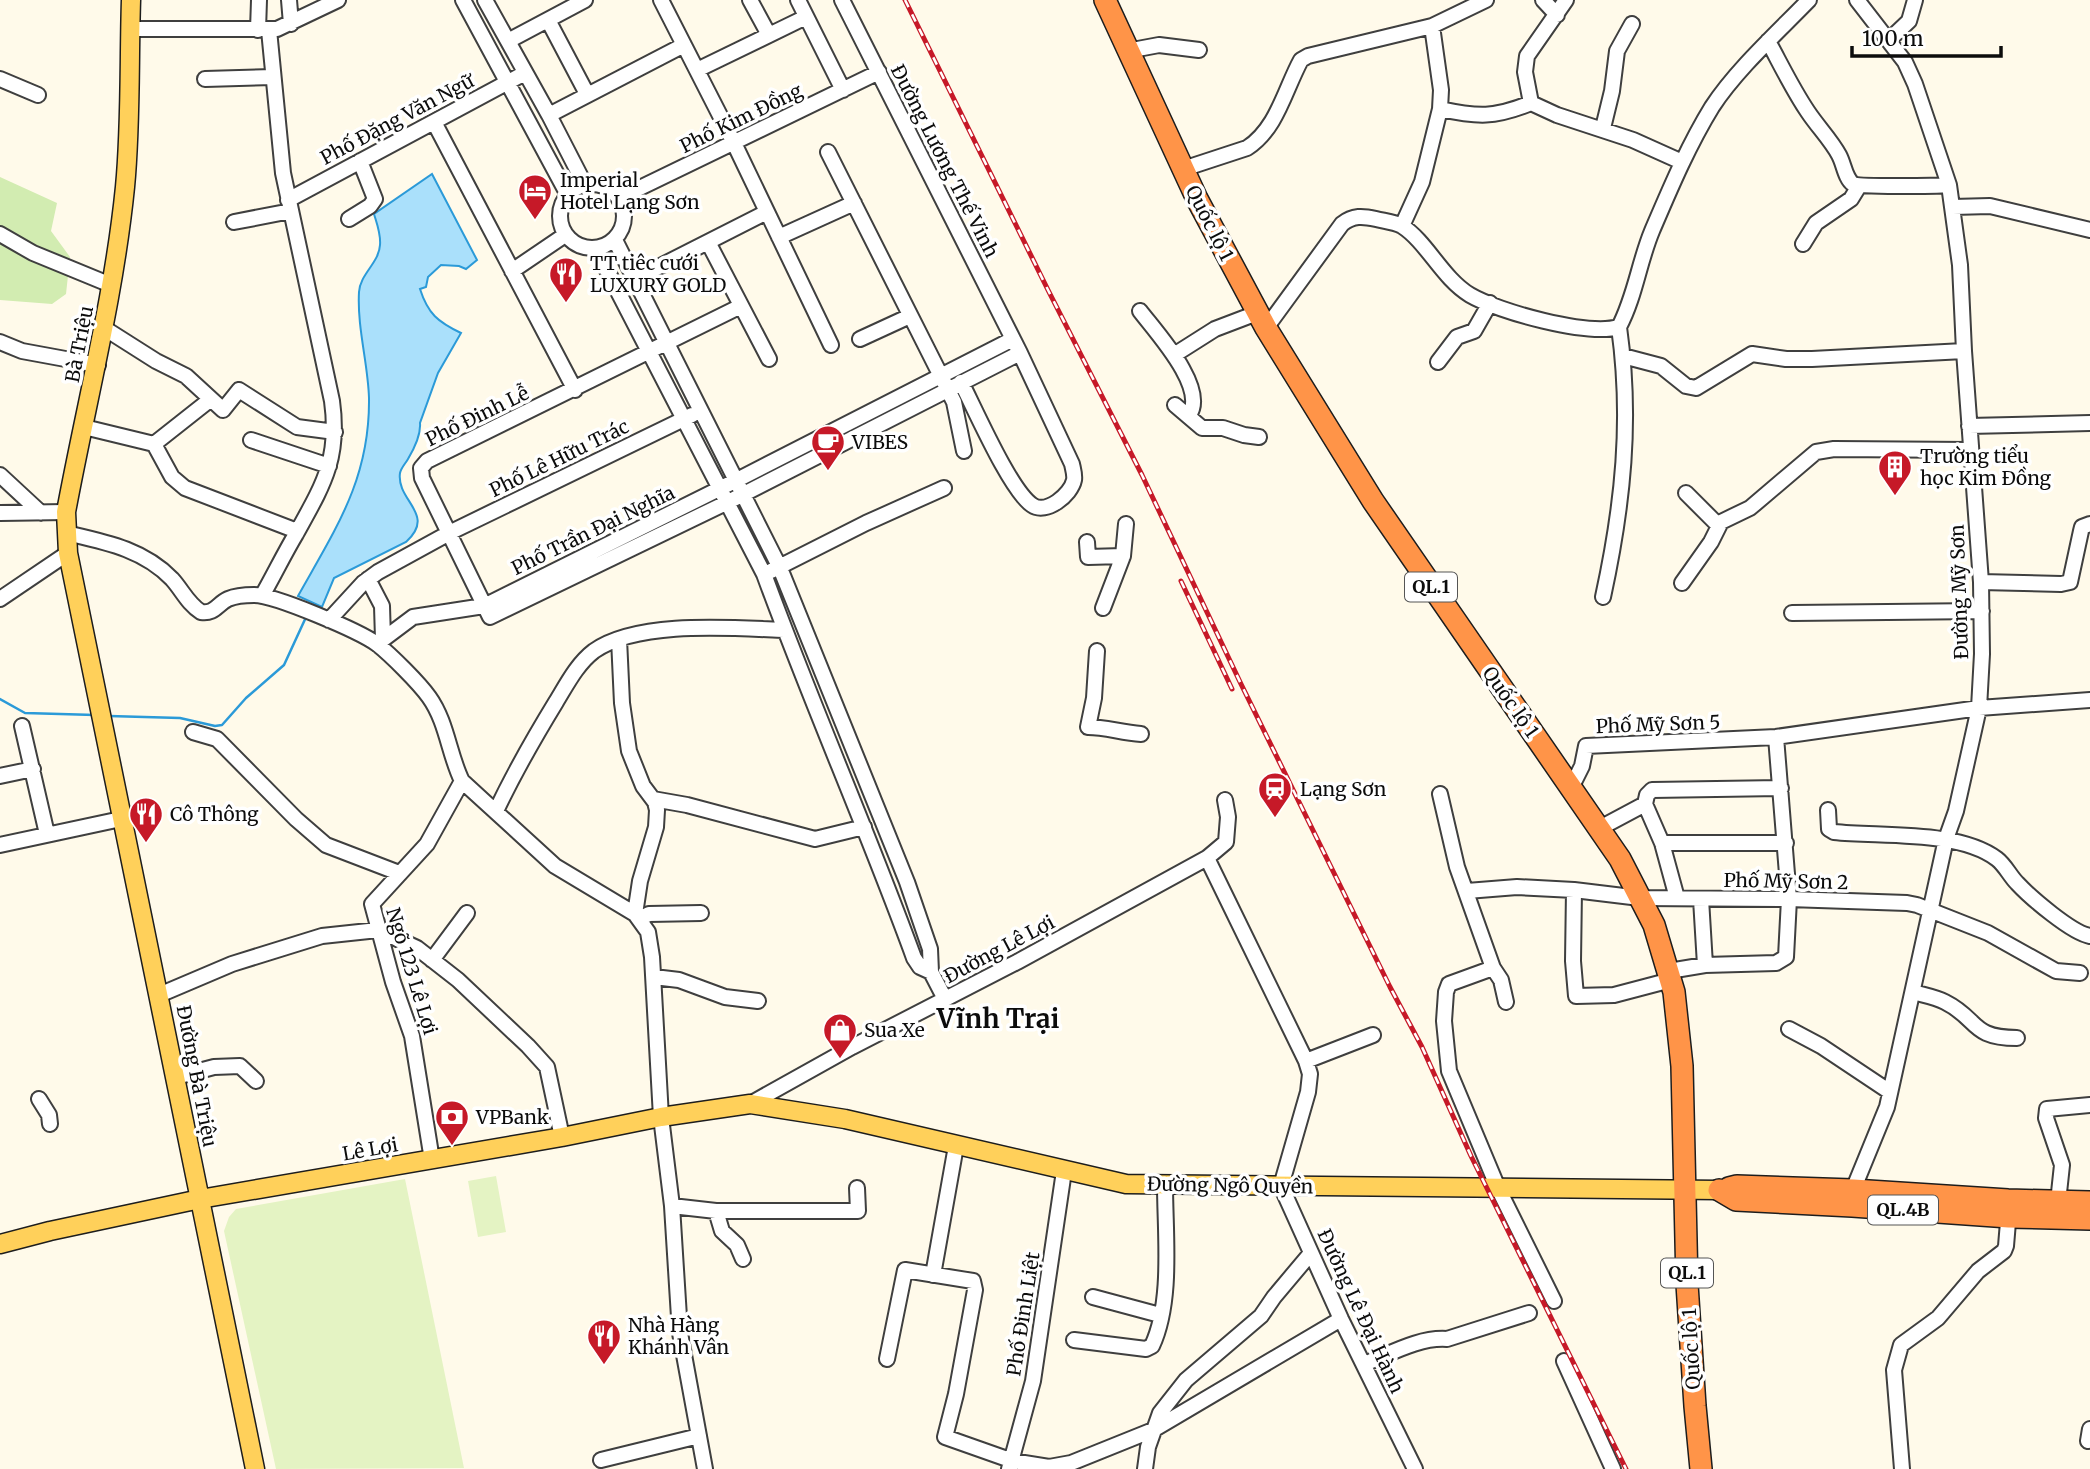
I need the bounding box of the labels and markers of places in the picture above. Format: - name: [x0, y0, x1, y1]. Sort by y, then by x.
- place label: Imperial Hotel Lạng Sơn: [560, 168, 700, 214]
- hotel icon: Imperial Hotel Lạng Sơn: [516, 172, 554, 221]
- place label: TT tiêc cưới LUXURY GOLD: [590, 251, 726, 297]
- restaurant icon: TT tiêc cưới LUXURY GOLD: [547, 255, 585, 304]
- cafe icon: VIBES: [809, 423, 847, 472]
- place label: VIBES: [851, 430, 908, 454]
- place label: Trường tiểu học Kim Đồng: [1920, 444, 2052, 490]
- building icon: Trường tiểu học Kim Đồng: [1876, 448, 1914, 497]
- station icon: Lạng Sơn: [1256, 770, 1294, 819]
- place label: Lạng Sơn: [1300, 777, 1387, 801]
- restaurant icon: Cô Thông: [127, 795, 165, 844]
- place label: Cô Thông: [170, 802, 259, 826]
- shop icon: Sua Xe: [821, 1011, 859, 1060]
- place label: Sua Xe: [864, 1018, 925, 1042]
- bank icon: VPBank: [433, 1098, 471, 1147]
- place label: VPBank: [475, 1105, 549, 1129]
- place label: Nhà Hàng Khánh Vân: [628, 1313, 730, 1359]
- restaurant icon: Nhà Hàng Khánh Vân: [585, 1317, 623, 1366]

